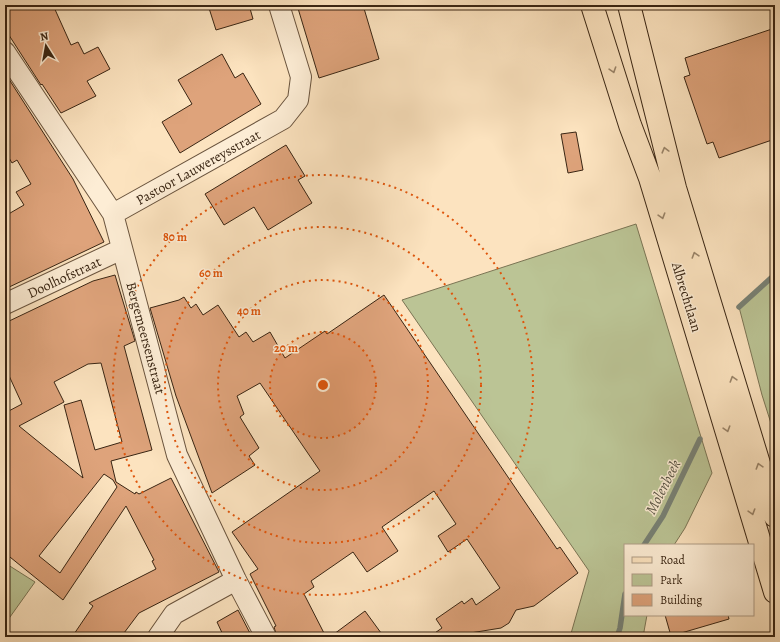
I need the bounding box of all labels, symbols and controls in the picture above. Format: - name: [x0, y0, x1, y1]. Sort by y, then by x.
- north arrow: [26, 26, 66, 66]
- text: N: [39, 29, 50, 45]
- one-way arrow: [608, 67, 617, 74]
- street label: Pastoor Lauwereysstraat: [132, 125, 264, 210]
- one-way arrow: [661, 147, 670, 154]
- one-way arrow: [657, 212, 665, 219]
- text: 80 m: [163, 229, 187, 245]
- street label: Doolhofstraat: [24, 252, 105, 303]
- one-way arrow: [691, 252, 700, 259]
- street label: Albrechtlaan: [667, 259, 706, 335]
- text: 60 m: [199, 265, 223, 281]
- street label: Bergemeersenstraat: [121, 280, 170, 397]
- text: 40 m: [237, 303, 261, 319]
- text: 20 m: [274, 340, 298, 356]
- one-way arrow: [729, 376, 738, 383]
- centre of rings: [316, 378, 330, 392]
- one-way arrow: [722, 425, 731, 432]
- water label: Molenbeek: [641, 456, 685, 518]
- one-way arrow: [755, 463, 764, 470]
- one-way arrow: [747, 509, 756, 516]
- legend: [624, 544, 754, 616]
- text: Road: [660, 552, 686, 568]
- text: Park: [660, 572, 683, 588]
- text: Building: [660, 592, 702, 608]

